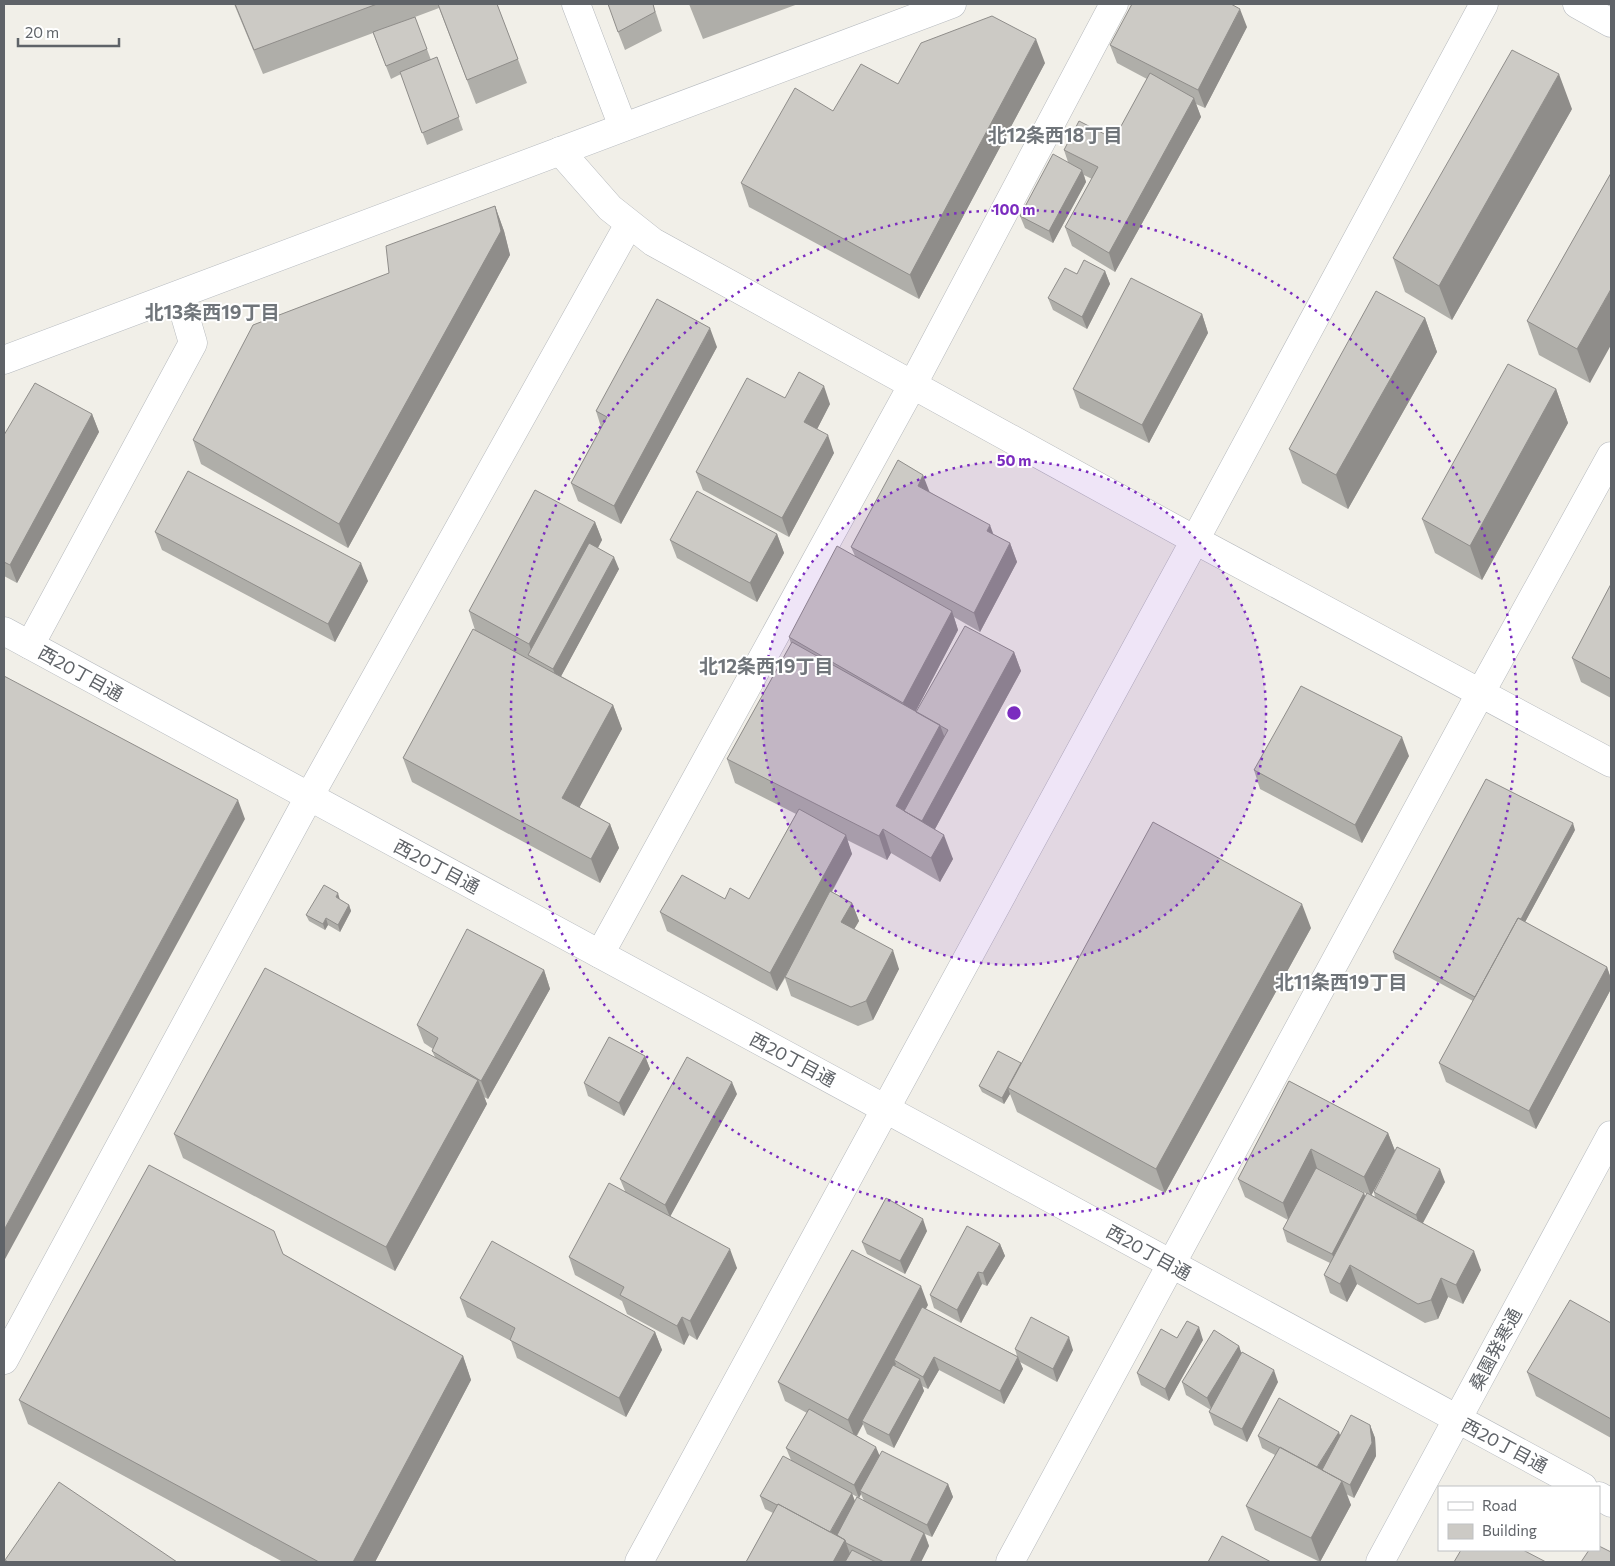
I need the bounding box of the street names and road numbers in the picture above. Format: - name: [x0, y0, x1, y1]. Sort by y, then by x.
- street label: 西20丁目通: [35, 641, 127, 705]
- street label: 西20丁目通: [390, 834, 484, 898]
- street label: 西20丁目通: [746, 1027, 840, 1091]
- street label: 西20丁目通: [1103, 1220, 1195, 1284]
- street label: 桑園発寒通: [1464, 1304, 1526, 1394]
- street label: 西20丁目通: [1458, 1413, 1552, 1477]

